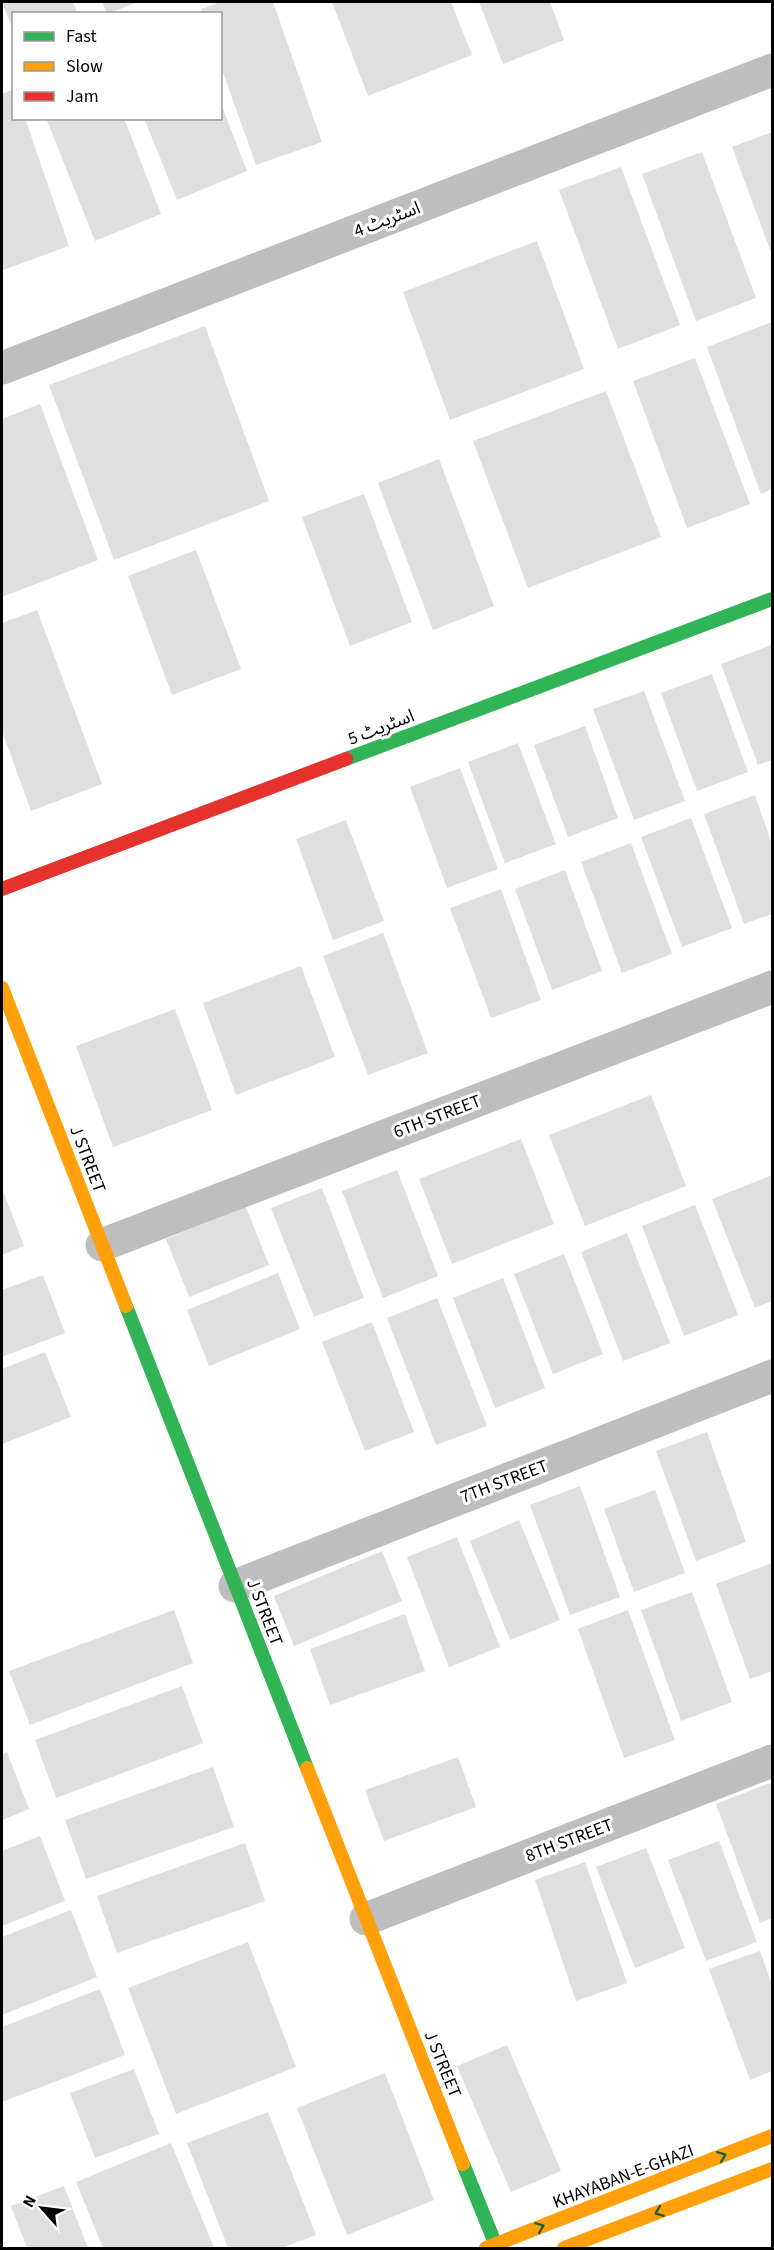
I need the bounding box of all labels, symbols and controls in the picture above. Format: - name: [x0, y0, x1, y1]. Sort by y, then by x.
- legend: [12, 12, 222, 120]
- text: Fast: [66, 24, 97, 49]
- text: Slow: [66, 54, 103, 79]
- text: Jam: [66, 84, 99, 109]
- street label: اسٹریٹ 4: [350, 195, 424, 244]
- street label: اسٹریٹ 5: [344, 703, 418, 752]
- street label: 6TH STREET: [390, 1088, 485, 1145]
- street label: J STREET: [63, 1122, 112, 1197]
- street label: 7TH STREET: [457, 1453, 552, 1510]
- street label: J STREET: [240, 1575, 289, 1650]
- street label: 8TH STREET: [522, 1812, 617, 1869]
- street label: J STREET: [418, 2027, 467, 2102]
- street label: KHAYABAN-E-GHAZI: [549, 2138, 697, 2215]
- one-way arrow: [716, 2151, 727, 2163]
- north arrow: [12, 2178, 72, 2238]
- text: N: [17, 2192, 42, 2211]
- one-way arrow: [654, 2205, 665, 2217]
- one-way arrow: [534, 2222, 545, 2234]

